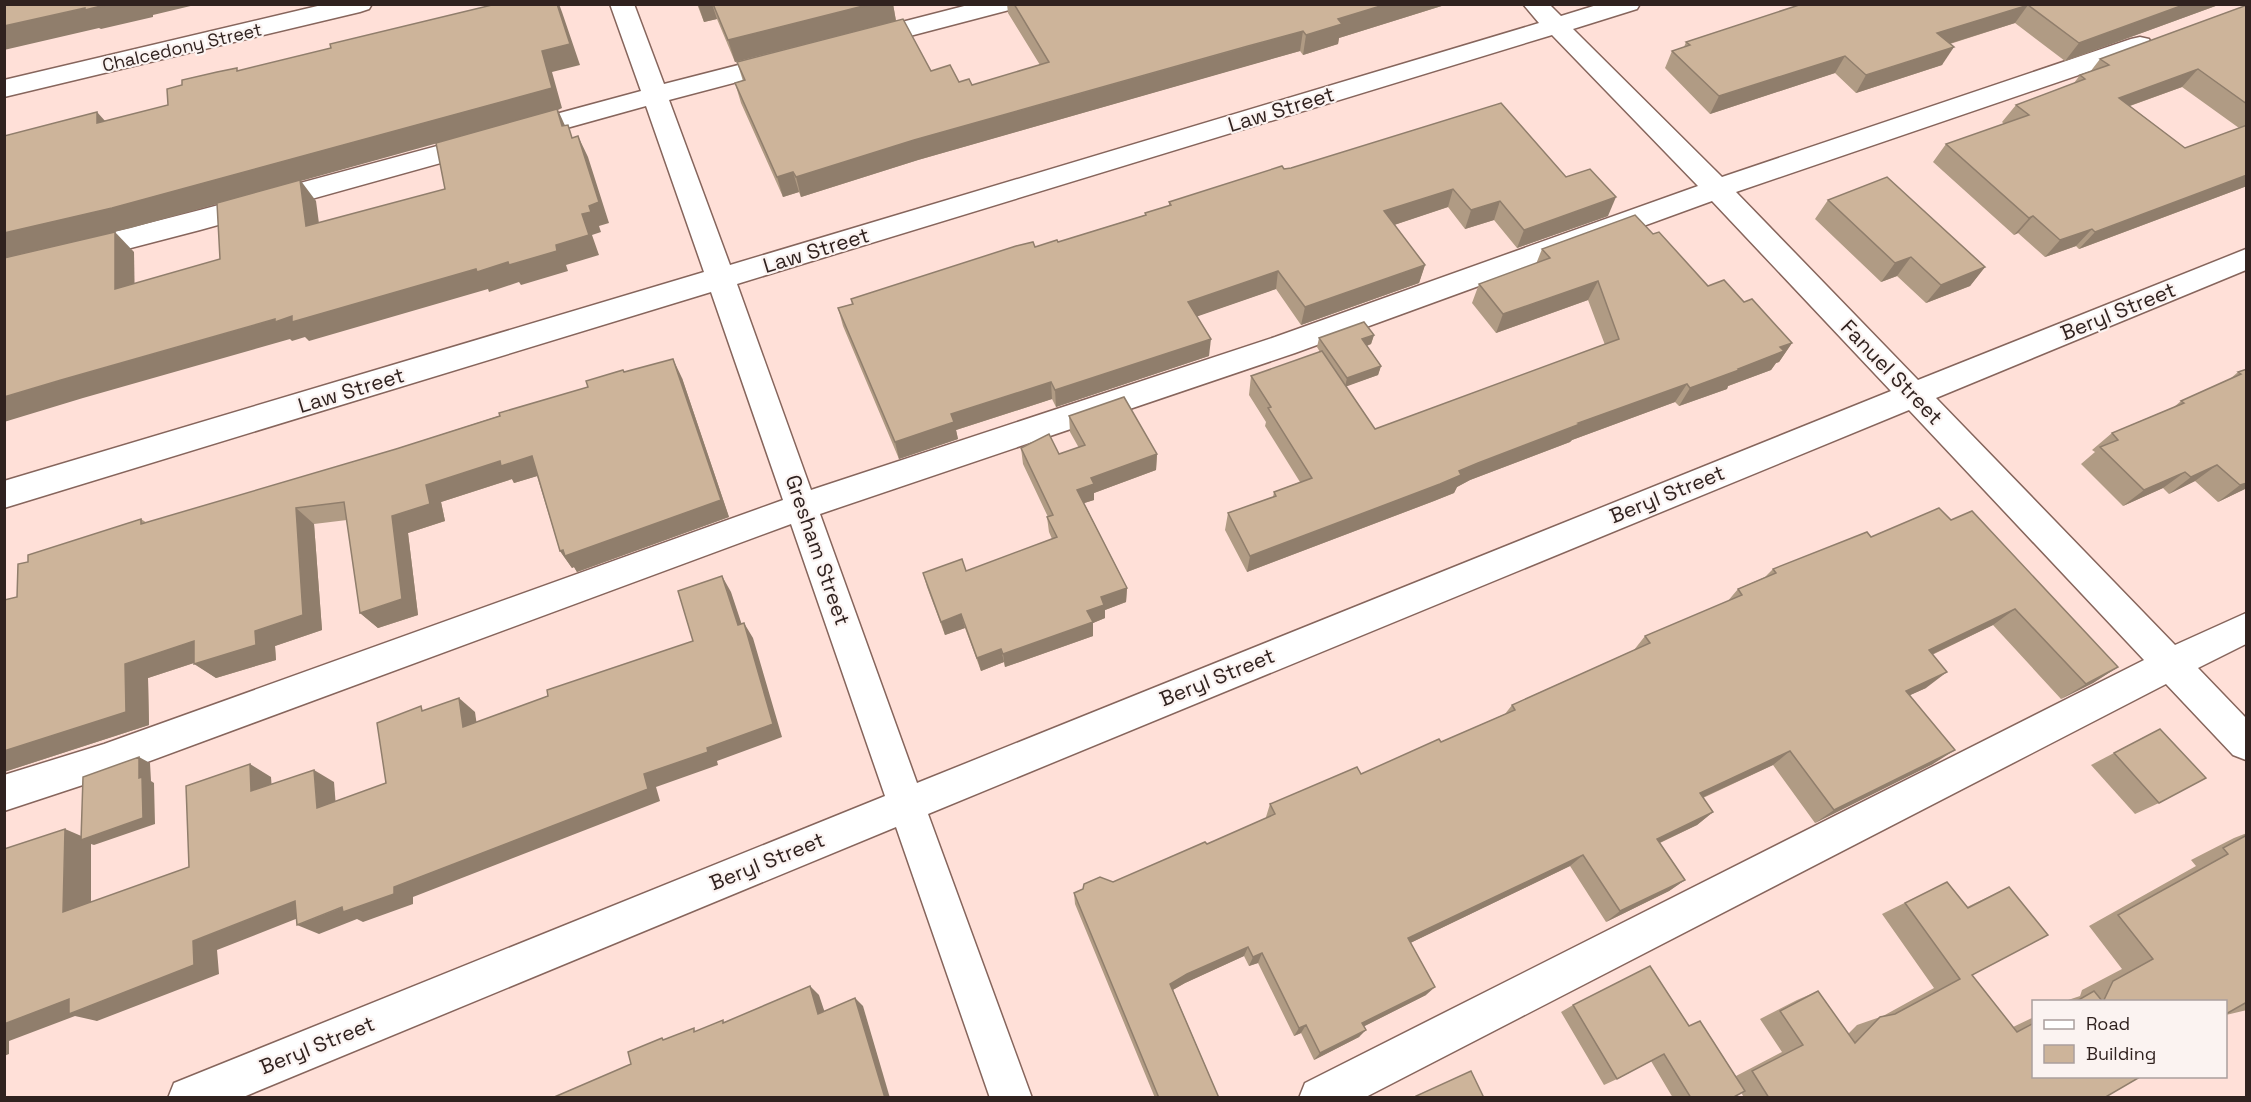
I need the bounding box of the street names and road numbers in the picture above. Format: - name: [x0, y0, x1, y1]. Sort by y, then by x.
- street label: Chalcedony Street: [100, 17, 264, 77]
- street label: Law Street: [1225, 80, 1337, 138]
- street label: Law Street: [760, 221, 872, 279]
- street label: Beryl Street: [2056, 276, 2180, 346]
- street label: Fanuel Street: [1835, 314, 1949, 430]
- street label: Law Street: [295, 361, 407, 419]
- street label: Beryl Street: [1605, 459, 1729, 529]
- street label: Gresham Street: [780, 471, 856, 629]
- street label: Beryl Street: [1155, 642, 1279, 712]
- street label: Beryl Street: [705, 826, 829, 896]
- street label: Beryl Street: [255, 1010, 379, 1080]

